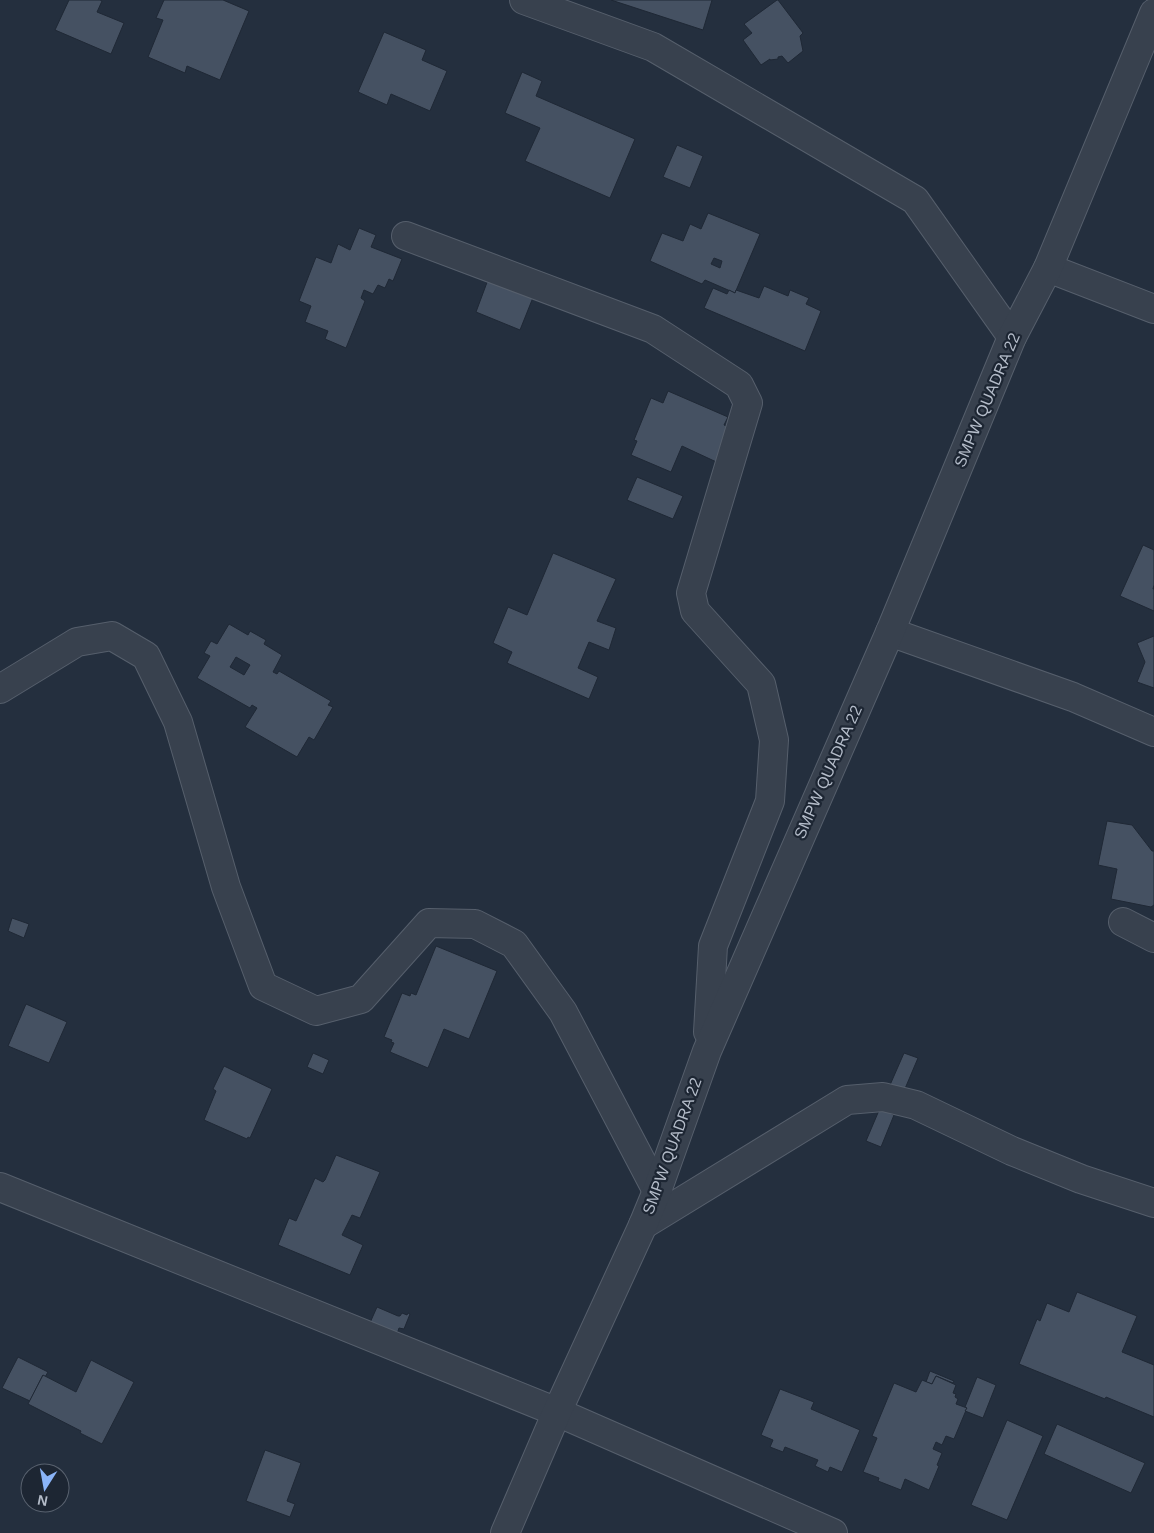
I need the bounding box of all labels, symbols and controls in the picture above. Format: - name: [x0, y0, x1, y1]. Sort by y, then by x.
- street label: SMPW QUADRA 22: [951, 330, 1023, 470]
- street label: SMPW QUADRA 22: [791, 703, 865, 841]
- street label: SMPW QUADRA 22: [639, 1075, 705, 1217]
- north arrow: [20, 1463, 70, 1513]
- text: N: [36, 1492, 49, 1510]

